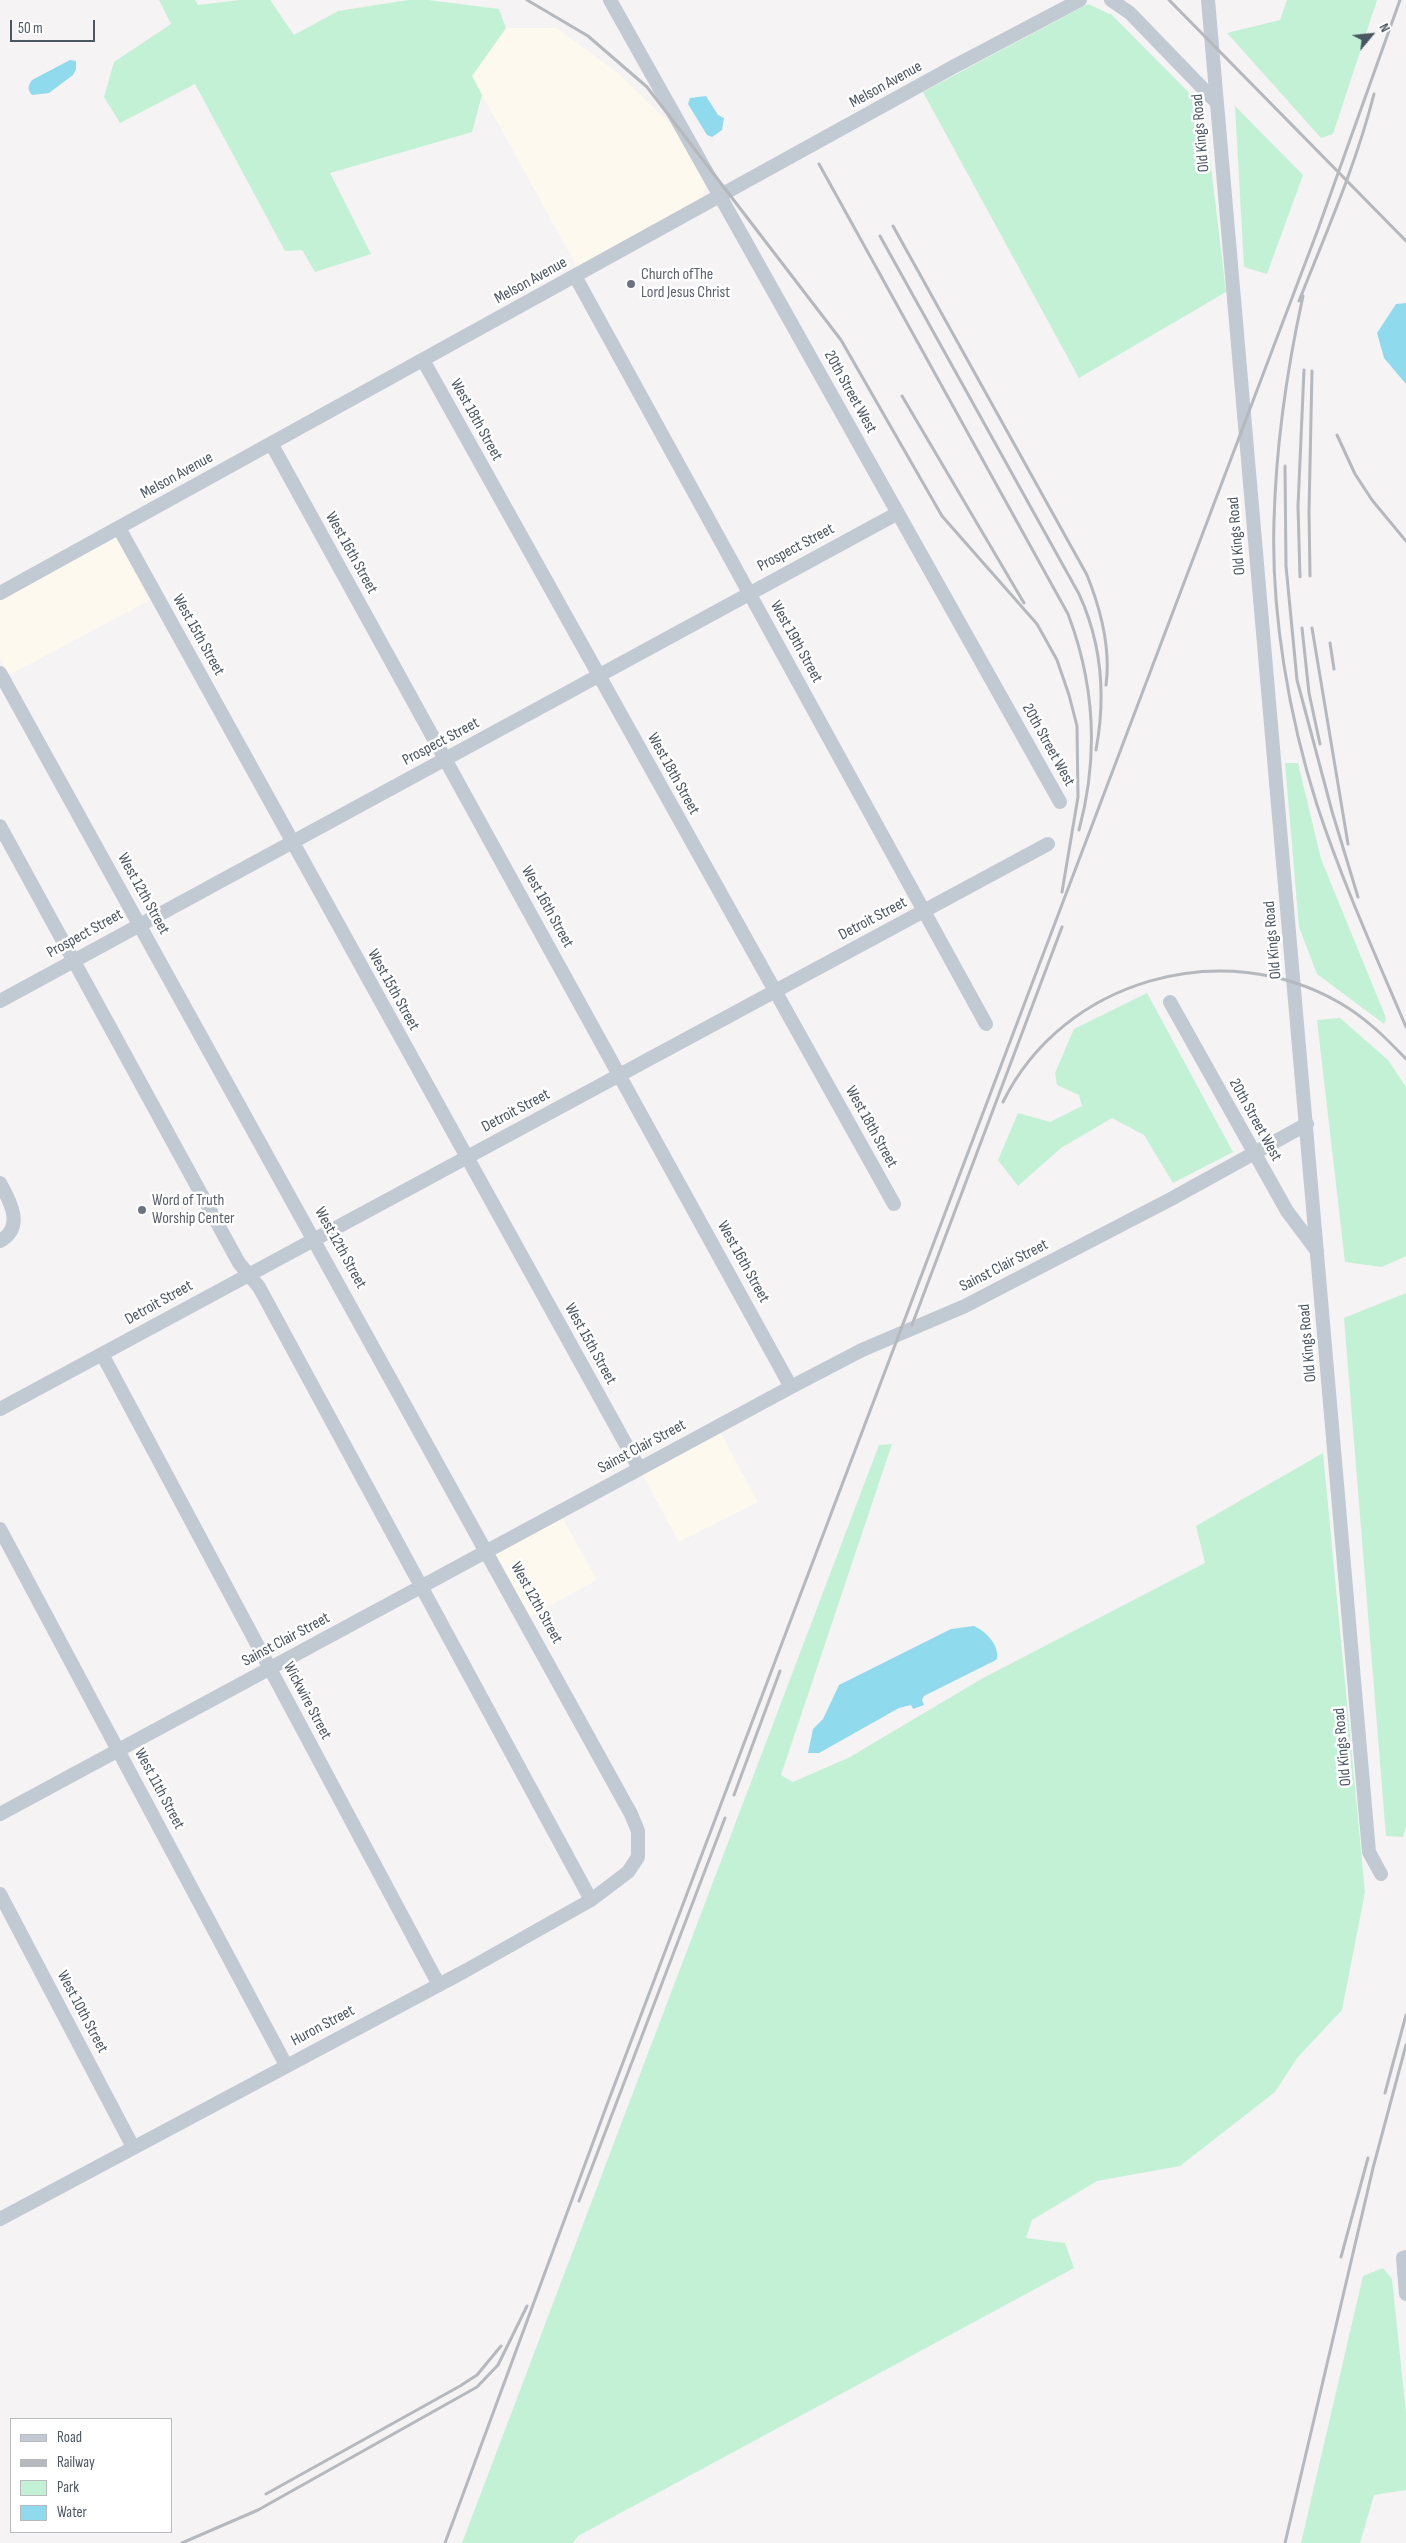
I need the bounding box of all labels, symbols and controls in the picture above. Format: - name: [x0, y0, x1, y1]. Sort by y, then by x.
- scale bar: [12, 10, 98, 42]
- north arrow: [1346, 10, 1396, 60]
- text: 50 m: [18, 19, 43, 38]
- text: N: [1375, 20, 1394, 35]
- street label: Melson Avenue: [846, 57, 926, 113]
- street label: Old Kings Road: [1188, 93, 1214, 173]
- street label: Melson Avenue: [491, 253, 571, 309]
- place label: Church ofThe Lord Jesus Christ: [641, 265, 730, 303]
- marker: Church ofThe Lord Jesus Christ: [625, 278, 637, 290]
- street label: 20th Street West: [819, 347, 881, 437]
- street label: West 18th Street: [446, 376, 506, 464]
- street label: Melson Avenue: [137, 448, 217, 504]
- street label: Old Kings Road: [1224, 496, 1250, 576]
- street label: West 16th Street: [321, 509, 381, 597]
- street label: Prospect Street: [754, 520, 838, 576]
- street label: West 15th Street: [168, 591, 228, 679]
- street label: West 19th Street: [766, 598, 826, 686]
- street label: 20th Street West: [1017, 700, 1079, 790]
- street label: Prospect Street: [399, 714, 483, 770]
- street label: West 18th Street: [643, 730, 703, 818]
- street label: West 12th Street: [113, 850, 173, 938]
- street label: West 16th Street: [517, 863, 577, 951]
- street label: Detroit Street: [836, 893, 910, 945]
- street label: Old Kings Road: [1260, 900, 1286, 980]
- street label: Prospect Street: [44, 905, 126, 963]
- street label: West 15th Street: [363, 946, 423, 1034]
- street label: 20th Street West: [1224, 1075, 1286, 1165]
- street label: West 18th Street: [841, 1083, 901, 1171]
- street label: Detroit Street: [479, 1085, 553, 1137]
- place label: Word of Truth Worship Center: [152, 1191, 235, 1229]
- marker: Word of Truth Worship Center: [136, 1204, 148, 1216]
- street label: West 12th Street: [310, 1204, 370, 1292]
- street label: West 16th Street: [713, 1218, 773, 1306]
- street label: Sainst Clair Street: [957, 1235, 1051, 1297]
- street label: Detroit Street: [122, 1277, 196, 1329]
- street label: West 15th Street: [560, 1300, 620, 1388]
- street label: Old Kings Road: [1295, 1303, 1321, 1383]
- street label: Sainst Clair Street: [595, 1416, 689, 1478]
- street label: West 12th Street: [506, 1559, 566, 1647]
- street label: Sainst Clair Street: [239, 1609, 333, 1671]
- street label: Wickwire Street: [279, 1659, 335, 1743]
- street label: Old Kings Road: [1330, 1707, 1356, 1787]
- street label: West 11th Street: [130, 1745, 188, 1833]
- street label: West 10th Street: [52, 1968, 112, 2056]
- street label: Huron Street: [288, 2001, 358, 2051]
- legend: [10, 2418, 172, 2533]
- text: Road: [57, 2428, 82, 2447]
- text: Railway: [57, 2453, 95, 2472]
- text: Park: [57, 2478, 79, 2497]
- text: Water: [57, 2503, 87, 2522]

